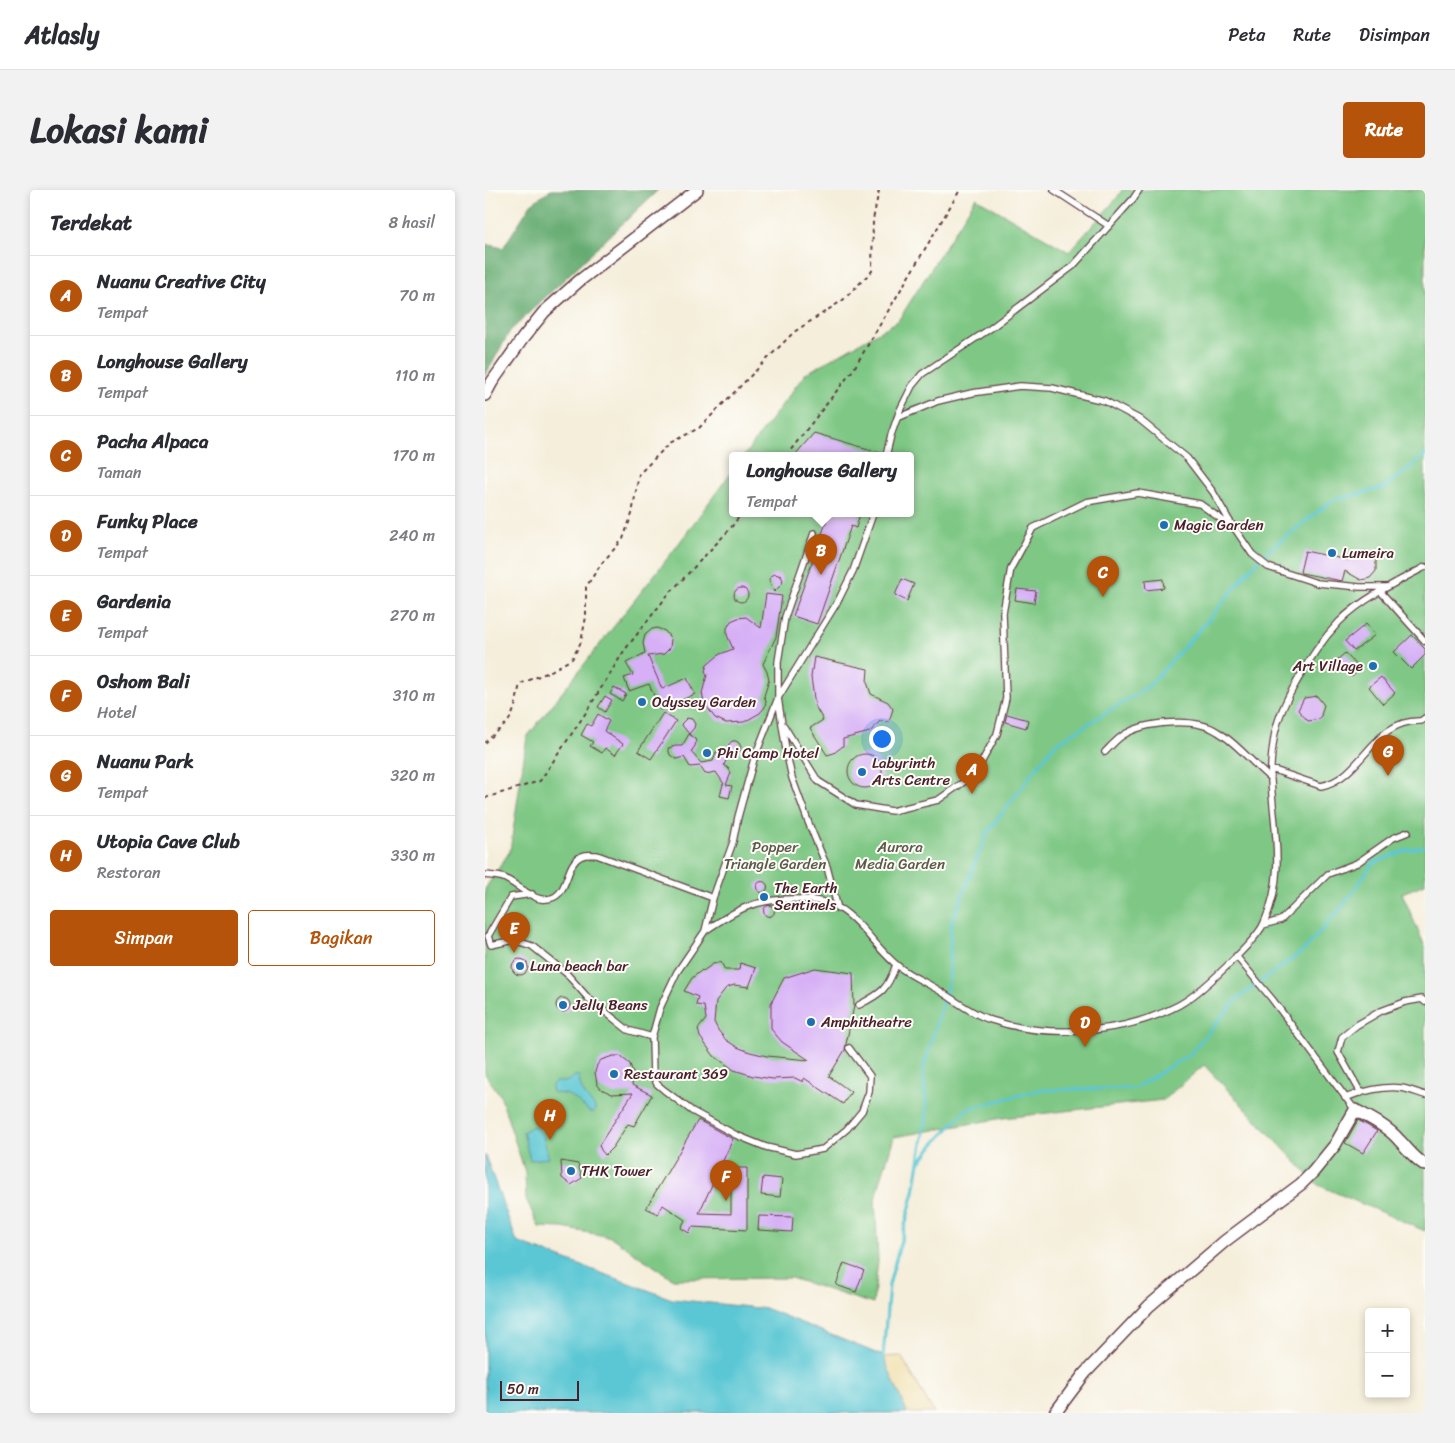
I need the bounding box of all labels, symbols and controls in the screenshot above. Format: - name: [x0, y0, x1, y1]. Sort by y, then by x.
- text: Atlasly: [25, 14, 99, 56]
- text: Peta: [1228, 19, 1265, 51]
- text: Rute: [1293, 19, 1331, 51]
- text: Disimpan: [1359, 19, 1430, 51]
- text: Lokasi kami: [30, 99, 208, 161]
- button: Rute: [1343, 102, 1425, 158]
- text: Terdekat: [50, 204, 132, 242]
- text: 8 hasil: [388, 208, 435, 237]
- text: Nuanu Creative City: [97, 265, 266, 298]
- text: A: [61, 281, 71, 310]
- text: 70 m: [399, 281, 435, 310]
- text: Tempat: [97, 298, 148, 327]
- text: Longhouse Gallery: [97, 345, 248, 378]
- text: B: [61, 361, 71, 390]
- text: 110 m: [395, 361, 435, 390]
- text: Tempat: [97, 378, 148, 407]
- text: Pacha Alpaca: [97, 425, 208, 458]
- text: C: [61, 441, 71, 470]
- text: 170 m: [392, 441, 435, 470]
- popup: [729, 452, 914, 517]
- text: Longhouse Gallery: [746, 454, 897, 487]
- text: Taman: [97, 458, 141, 487]
- text: Tempat: [746, 487, 797, 516]
- text: Funky Place: [97, 505, 198, 538]
- place label: Magic Garden: [1174, 512, 1264, 538]
- marker: Magic Garden: [1158, 519, 1170, 531]
- text: D: [61, 521, 71, 550]
- text: 240 m: [389, 521, 435, 550]
- pin: B: [805, 534, 837, 575]
- text: Tempat: [97, 538, 148, 567]
- place label: Lumeira: [1342, 540, 1394, 566]
- marker: Lumeira: [1326, 547, 1338, 559]
- pin: C: [1087, 556, 1119, 597]
- text: Gardenia: [97, 585, 171, 618]
- text: E: [62, 601, 70, 630]
- text: 270 m: [390, 601, 435, 630]
- text: Tempat: [97, 618, 148, 647]
- place label: Art Village: [1292, 653, 1363, 679]
- marker: Art Village: [1367, 660, 1379, 672]
- text: Oshom Bali: [97, 665, 189, 698]
- text: F: [62, 681, 70, 710]
- text: 310 m: [393, 681, 435, 710]
- place label: Odyssey Garden: [652, 689, 756, 715]
- marker: Odyssey Garden: [636, 696, 648, 708]
- text: Hotel: [97, 698, 136, 727]
- your location: [869, 726, 895, 752]
- pin: G: [1372, 735, 1404, 776]
- place label: Phi Camp Hotel: [717, 740, 820, 766]
- text: Nuanu Park: [97, 745, 194, 778]
- marker: Phi Camp Hotel: [701, 747, 713, 759]
- place label: Labyrinth Arts Centre: [871, 750, 950, 793]
- pin: A: [956, 753, 988, 794]
- text: G: [61, 761, 71, 790]
- text: 320 m: [390, 761, 435, 790]
- marker: Labyrinth Arts Centre: [856, 766, 868, 778]
- text: Tempat: [97, 778, 148, 807]
- text: Utopia Cave Club: [97, 825, 240, 858]
- park label: Popper Triangle Garden: [724, 834, 826, 877]
- park label: Aurora Media Garden: [855, 834, 945, 877]
- text: H: [60, 841, 72, 870]
- text: 330 m: [391, 841, 435, 870]
- text: Restoran: [97, 858, 161, 887]
- place label: The Earth Sentinels: [774, 875, 838, 918]
- marker: The Earth Sentinels: [758, 891, 770, 903]
- button: Simpan: [50, 910, 238, 966]
- button: Bagikan: [248, 910, 435, 966]
- pin: E: [498, 912, 530, 953]
- place label: Luna beach bar: [530, 953, 629, 979]
- marker: Luna beach bar: [514, 960, 526, 972]
- place label: Jelly Beans: [572, 992, 648, 1018]
- marker: Jelly Beans: [557, 999, 569, 1011]
- pin: D: [1069, 1006, 1101, 1047]
- place label: Amphitheatre: [820, 1009, 912, 1035]
- marker: Amphitheatre: [805, 1016, 817, 1028]
- place label: Restaurant 369: [624, 1061, 728, 1087]
- marker: Restaurant 369: [608, 1068, 620, 1080]
- pin: H: [534, 1099, 566, 1140]
- place label: THK Tower: [581, 1158, 653, 1184]
- pin: F: [710, 1160, 742, 1201]
- marker: THK Tower: [565, 1165, 577, 1177]
- map controls: [1365, 1308, 1410, 1398]
- button: +: [1365, 1308, 1410, 1353]
- button: −: [1365, 1353, 1410, 1398]
- text: 50 m: [507, 1377, 539, 1402]
- scale bar: [500, 1378, 579, 1401]

